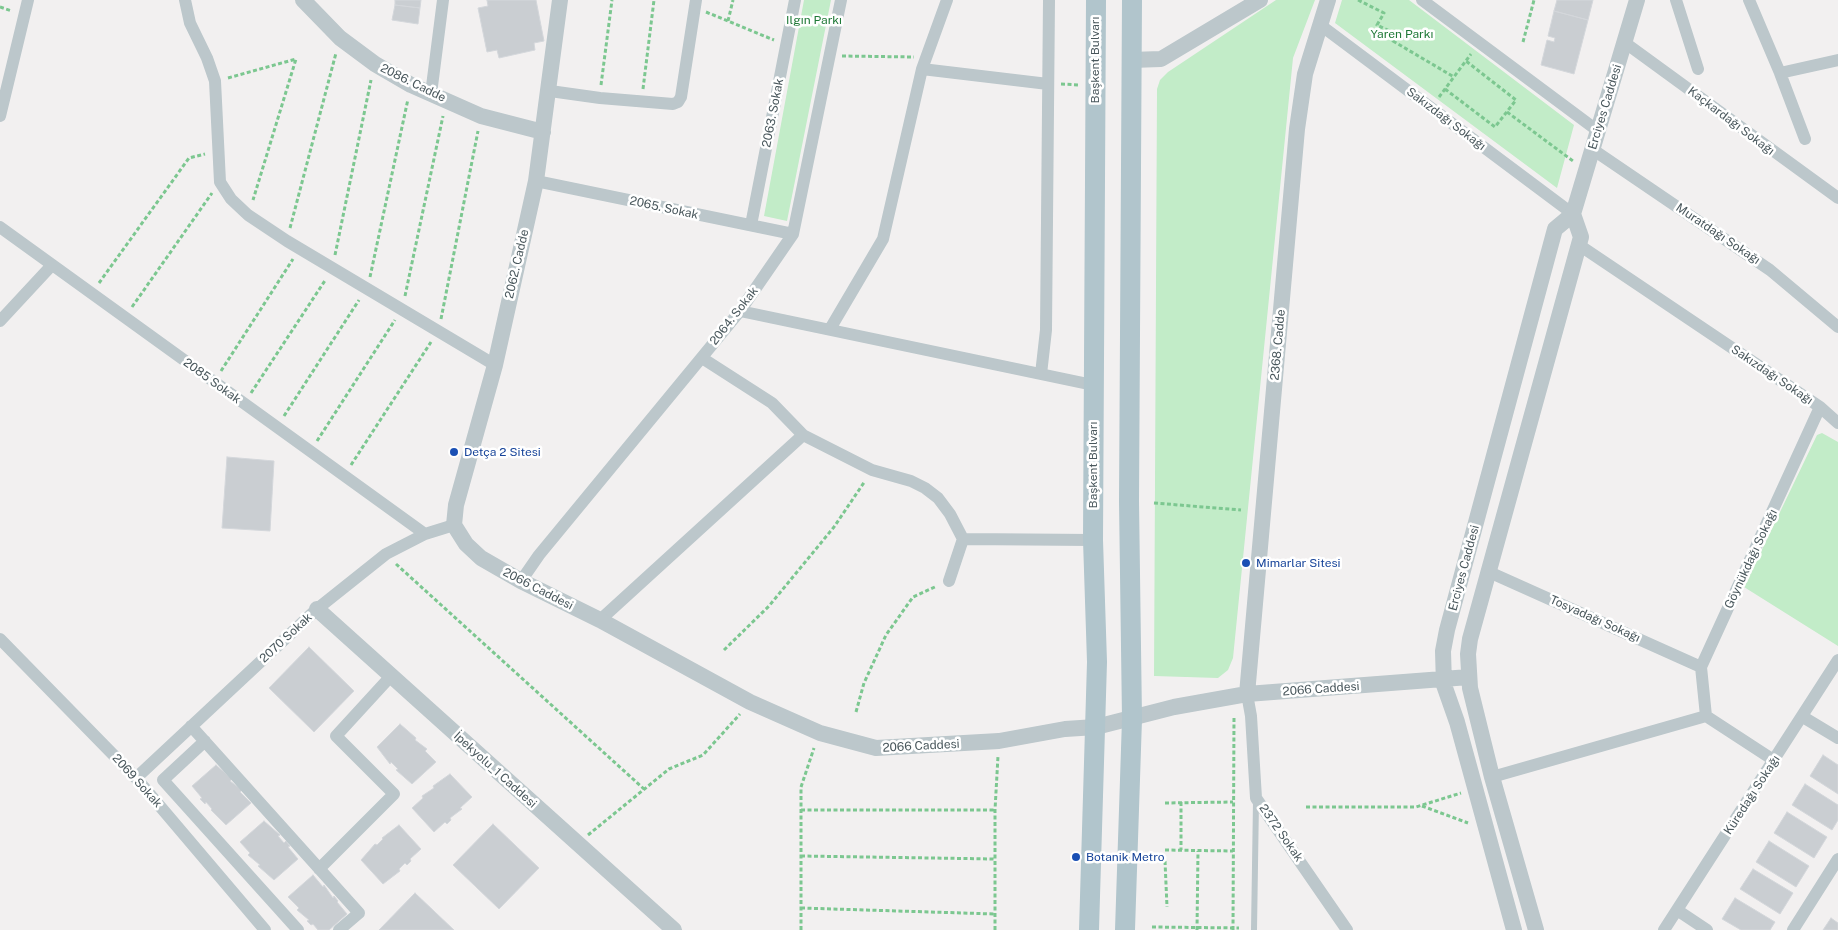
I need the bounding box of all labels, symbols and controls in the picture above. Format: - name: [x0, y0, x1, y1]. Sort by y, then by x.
- park label: Ilgın Parkı: [786, 13, 842, 27]
- street label: Başkent Bulvarı: [1088, 17, 1102, 103]
- park label: Yaren Parkı: [1371, 27, 1433, 41]
- street label: 2086. Cadde: [378, 61, 448, 105]
- street label: Erciyes Caddesi: [1585, 63, 1625, 151]
- street label: 2063. Sokak: [759, 77, 787, 149]
- street label: Kaçkardağı Sokağı: [1685, 84, 1777, 158]
- street label: Sakızdağı Sokağı: [1404, 85, 1488, 153]
- street label: 2065. Sokak: [628, 194, 700, 222]
- street label: Muratdağı Sokağı: [1673, 200, 1763, 268]
- street label: 2062. Cadde: [502, 228, 532, 300]
- street label: 2064. Sokak: [707, 284, 761, 348]
- street label: 2368. Cadde: [1268, 309, 1288, 381]
- street label: Sakızdağı Sokağı: [1728, 342, 1816, 408]
- street label: 2085 Sokak: [180, 355, 244, 407]
- street label: Başkent Bulvarı: [1086, 422, 1100, 508]
- place label: Detça 2 Sitesi: [464, 445, 541, 459]
- marker: Detça 2 Sitesi: [448, 446, 460, 458]
- street label: Göynükdağı Sokağı: [1722, 507, 1780, 611]
- street label: Erciyes Caddesi: [1446, 524, 1482, 612]
- place label: Mimarlar Sitesi: [1256, 556, 1340, 570]
- marker: Mimarlar Sitesi: [1240, 557, 1252, 569]
- street label: 2066 Caddesi: [500, 565, 576, 613]
- street label: Tosyadağı Sokağı: [1548, 593, 1642, 645]
- street label: 2070 Sokak: [257, 610, 315, 666]
- street label: 2066 Caddesi: [1282, 679, 1360, 699]
- street label: İpekyolu_1 Caddesi: [451, 729, 539, 811]
- street label: 2066 Caddesi: [882, 737, 960, 755]
- street label: 2069 Sokak: [109, 751, 165, 811]
- street label: Küredağı Sokağı: [1721, 753, 1783, 837]
- street label: 2372 Sokak: [1256, 802, 1306, 864]
- place label: Botanik Metro: [1086, 850, 1165, 864]
- marker: Botanik Metro: [1070, 851, 1082, 863]

